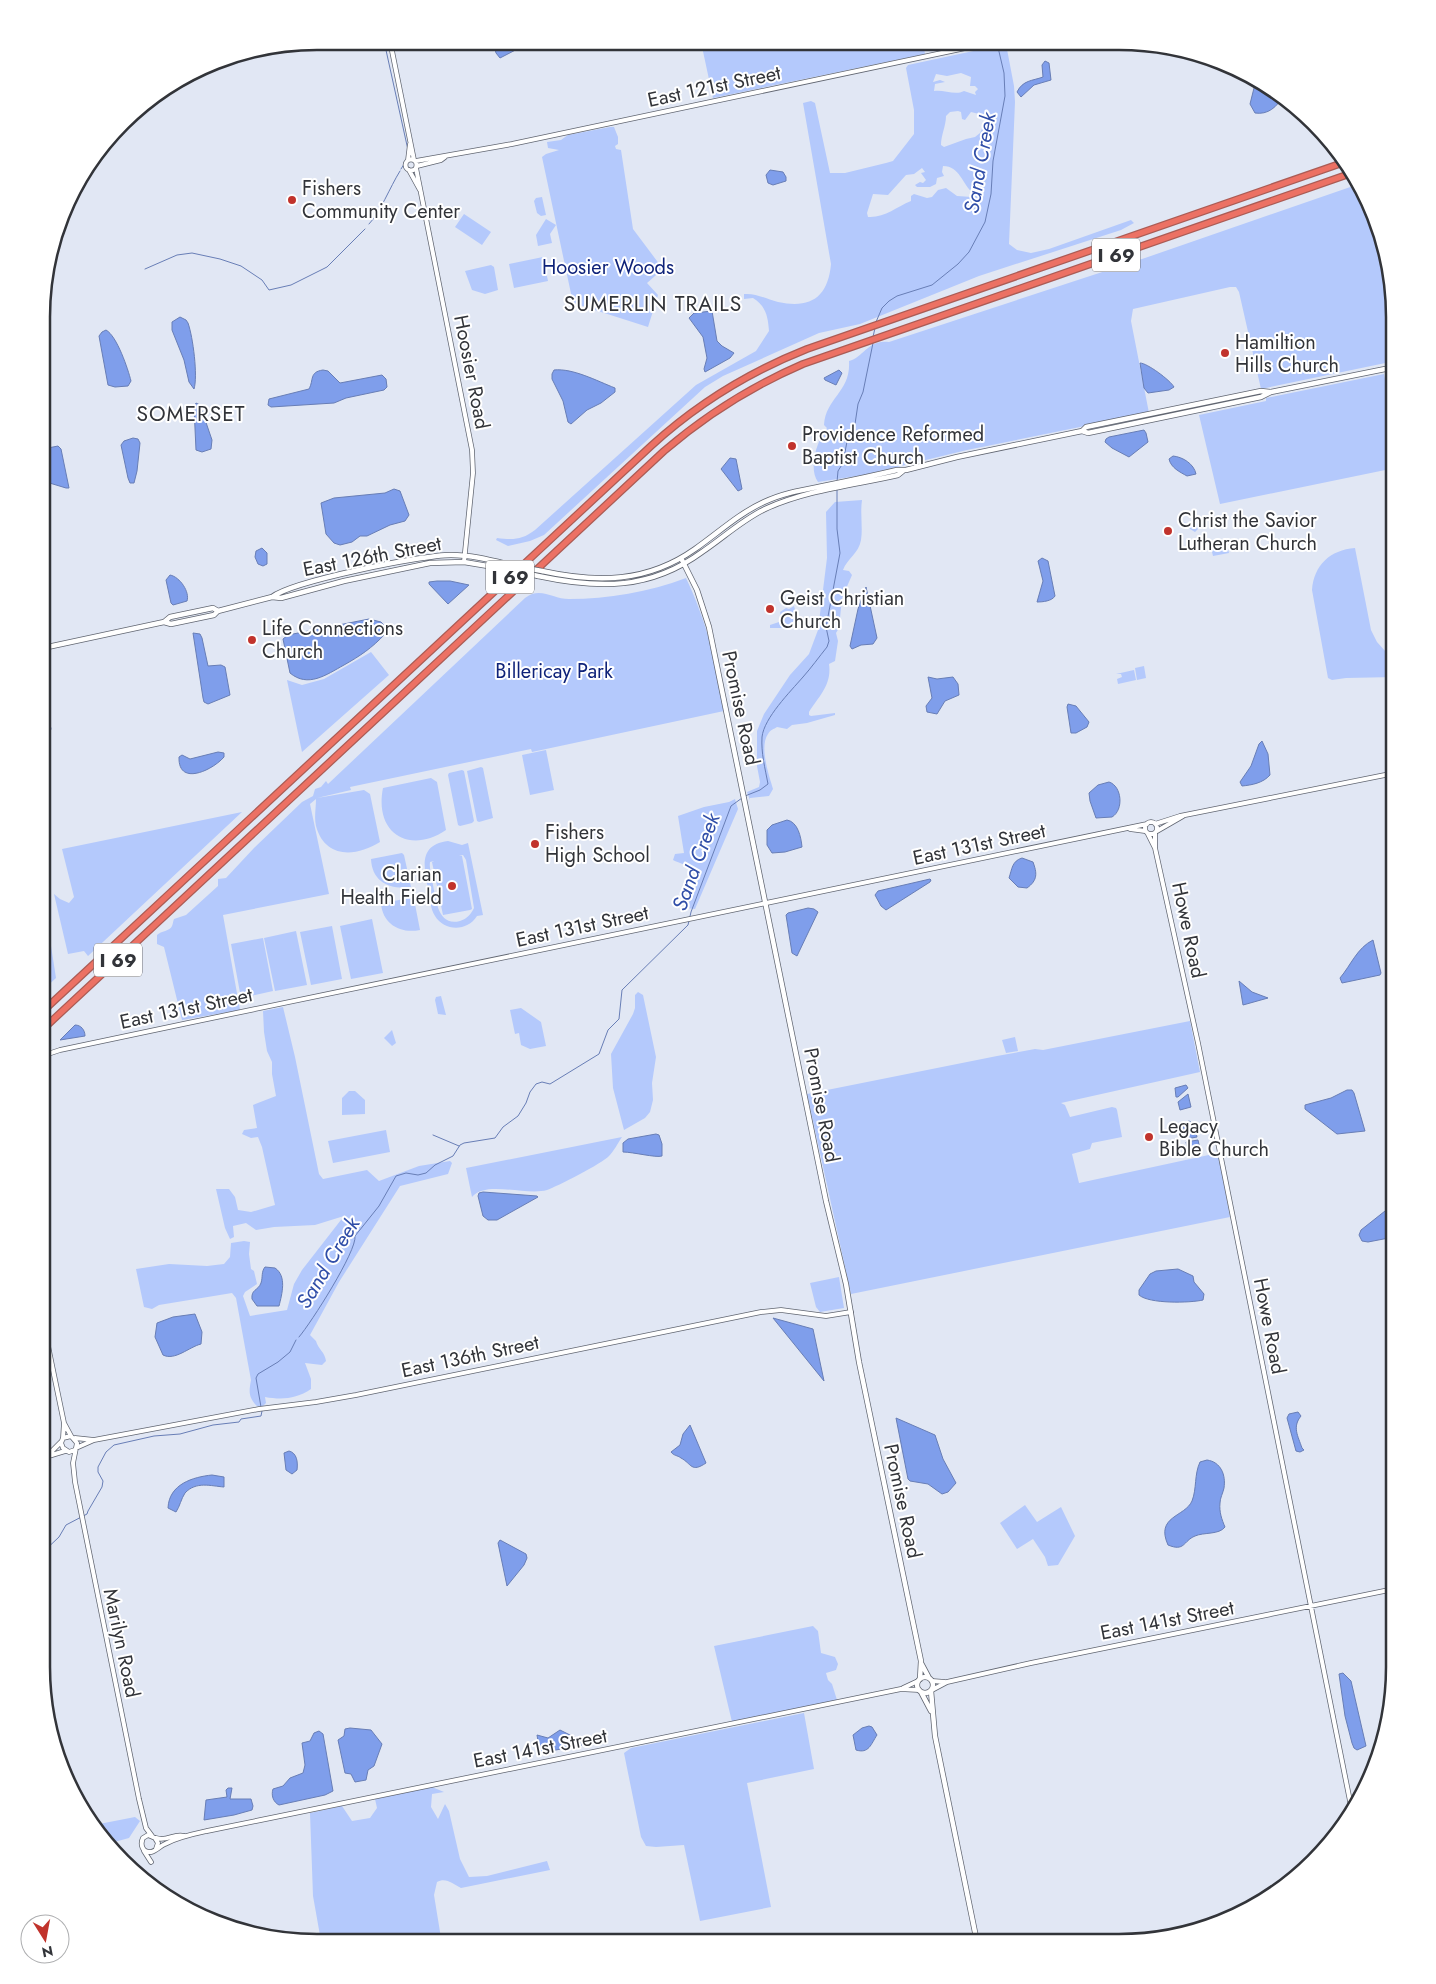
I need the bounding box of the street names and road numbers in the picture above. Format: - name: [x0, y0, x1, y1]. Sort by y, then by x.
- street label: East 121st Street: [645, 58, 784, 115]
- road number: I 69: [1092, 238, 1140, 272]
- street label: Hoosier Road: [446, 313, 497, 432]
- street label: East 126th Street: [300, 529, 444, 584]
- road number: I 69: [486, 560, 534, 594]
- street label: Promise Road: [714, 648, 767, 768]
- street label: East 131st Street: [910, 816, 1048, 873]
- street label: Howe Road: [1164, 879, 1213, 981]
- street label: East 131st Street: [513, 898, 651, 955]
- road number: I 69: [94, 944, 142, 976]
- street label: East 131st Street: [117, 980, 255, 1037]
- street label: Promise Road: [796, 1045, 847, 1165]
- street label: Howe Road: [1246, 1275, 1293, 1377]
- street label: East 136th Street: [399, 1328, 542, 1385]
- street label: Promise Road: [876, 1441, 929, 1561]
- street label: Marilyn Road: [96, 1586, 147, 1700]
- street label: East 141st Street: [1098, 1593, 1237, 1648]
- street label: East 141st Street: [471, 1721, 610, 1776]

